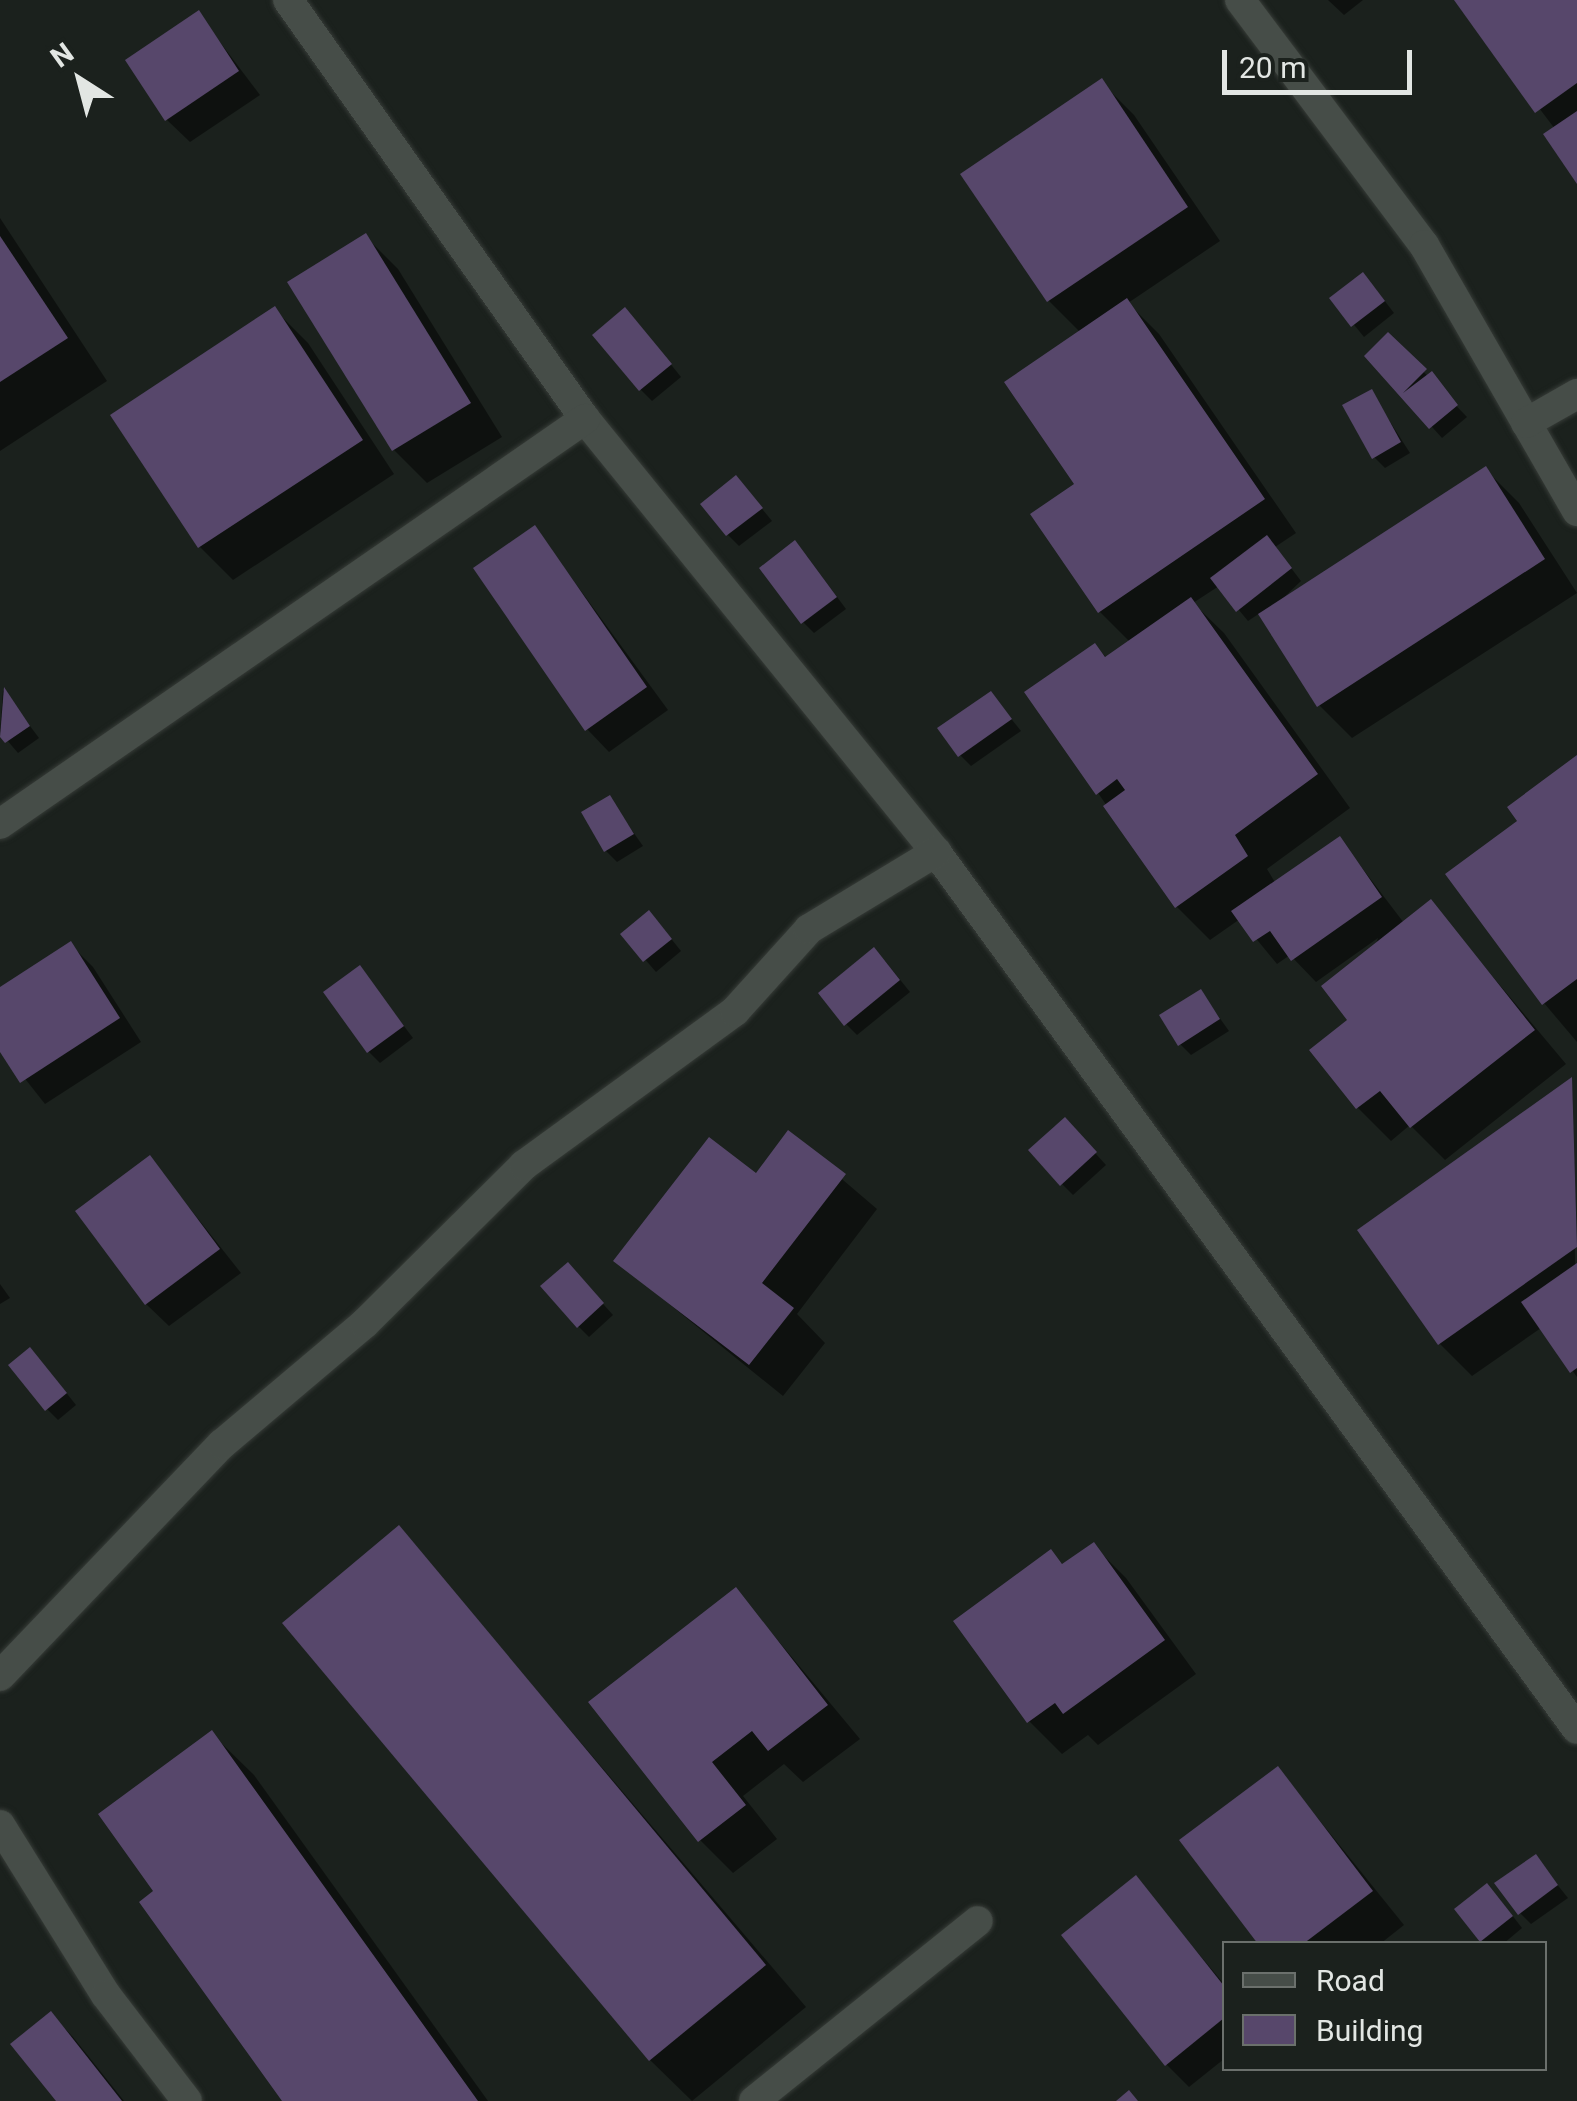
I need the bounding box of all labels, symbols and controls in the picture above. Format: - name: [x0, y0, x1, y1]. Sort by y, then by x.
- north arrow: [30, 30, 130, 130]
- scale bar: [1227, 30, 1417, 92]
- text: N: [44, 36, 80, 74]
- text: 20 m: [1239, 50, 1306, 85]
- legend: [1222, 1941, 1547, 2071]
- text: Road: [1316, 1963, 1385, 1998]
- text: Building: [1316, 2013, 1423, 2048]

